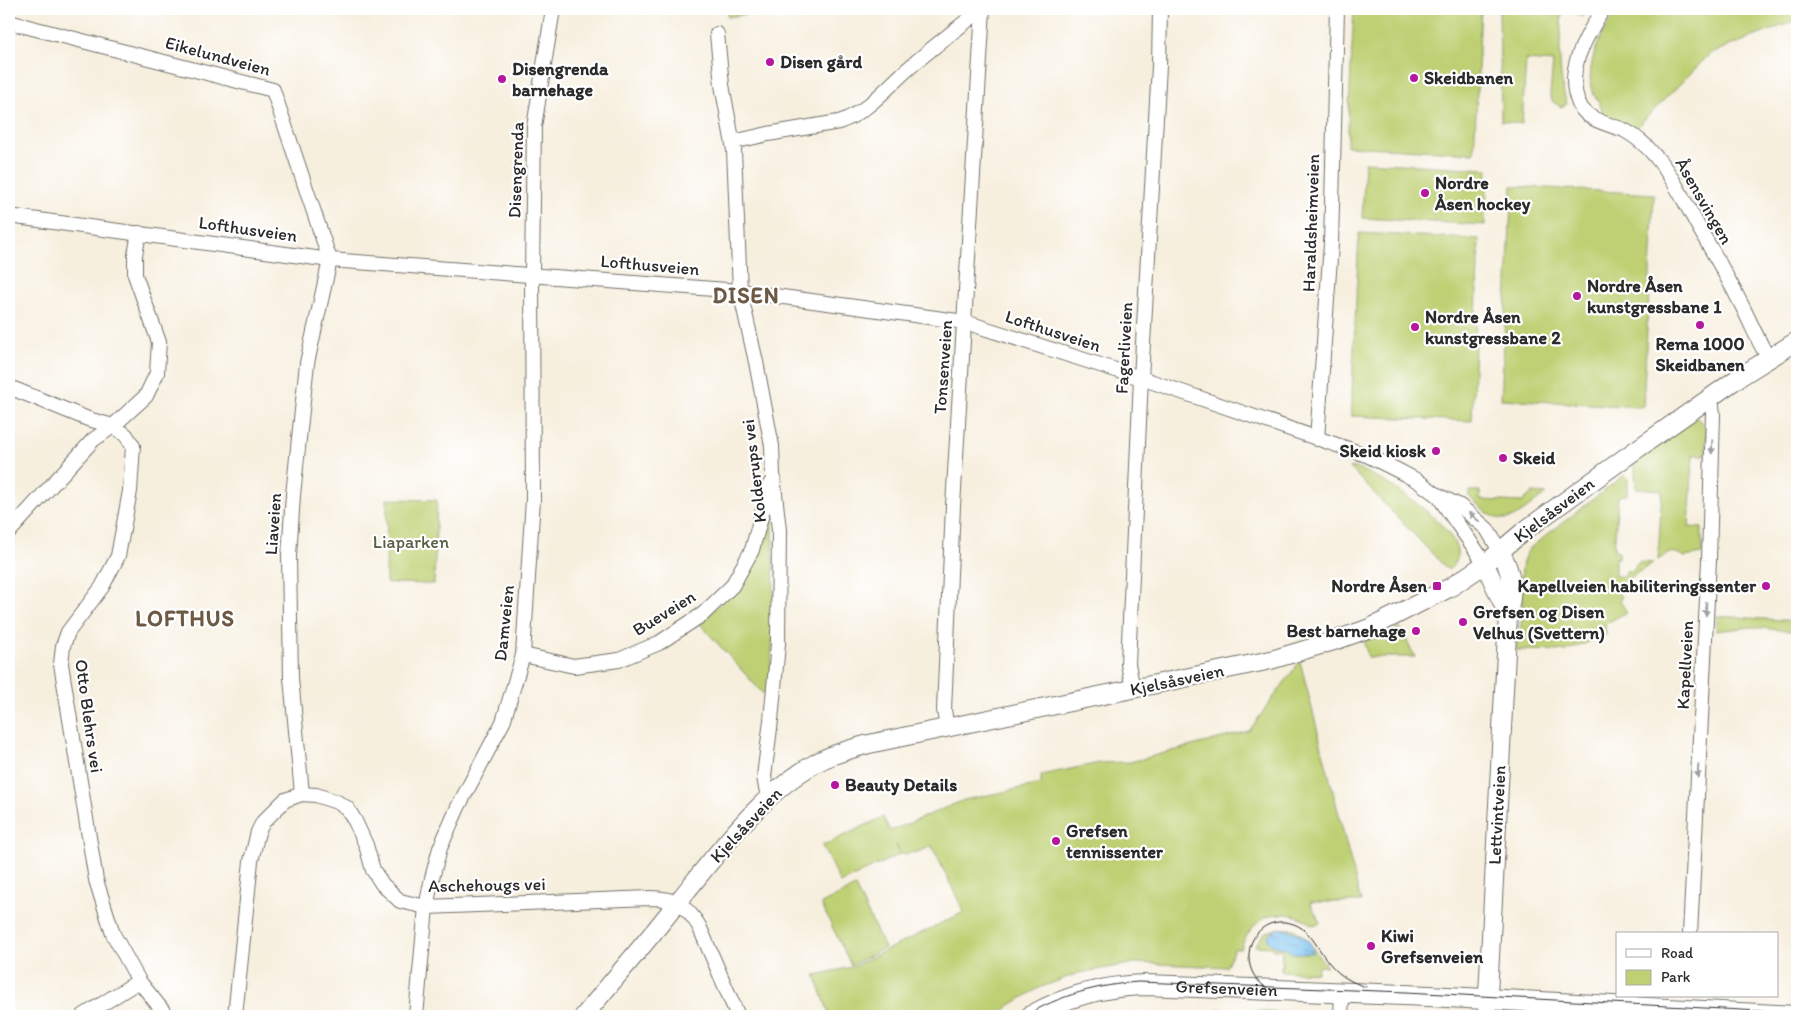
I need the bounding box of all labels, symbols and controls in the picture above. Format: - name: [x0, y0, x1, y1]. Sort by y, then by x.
- street label: Eikelundveien: [163, 31, 273, 81]
- place label: Disen gård: [780, 51, 862, 73]
- marker: Disen gård: [764, 56, 776, 68]
- place label: Disengrenda barnehage: [512, 58, 609, 101]
- place label: Skeidbanen: [1424, 67, 1514, 89]
- marker: Skeidbanen: [1408, 72, 1420, 84]
- marker: Disengrenda barnehage: [496, 73, 508, 85]
- street label: Disengrenda: [503, 121, 529, 219]
- street label: Haraldsheimveien: [1298, 153, 1324, 292]
- street label: Åsensvingen: [1670, 154, 1738, 248]
- place label: Nordre Åsen hockey: [1434, 172, 1531, 215]
- marker: Nordre Åsen hockey: [1419, 187, 1431, 199]
- street label: Lofthusveien: [197, 211, 299, 247]
- street label: Lofthusveien: [600, 250, 700, 280]
- place label: Nordre Åsen kunstgressbane 1: [1587, 275, 1722, 318]
- district label: DISEN: [712, 282, 780, 309]
- marker: Nordre Åsen kunstgressbane 1: [1571, 290, 1583, 302]
- street label: Fagerliveien: [1111, 301, 1137, 395]
- street label: Lofthusveien: [1002, 305, 1104, 357]
- place label: Nordre Åsen kunstgressbane 2: [1425, 306, 1561, 349]
- street label: Tonsenveien: [929, 319, 957, 415]
- marker: Rema 1000 Skeidbanen: [1694, 319, 1706, 331]
- marker: Nordre Åsen kunstgressbane 2: [1409, 321, 1421, 333]
- place label: Rema 1000 Skeidbanen: [1655, 333, 1745, 376]
- street label: Kolderups vei: [737, 418, 771, 524]
- one-way arrow: [1708, 439, 1716, 455]
- place label: Skeid kiosk: [1340, 440, 1427, 462]
- marker: Skeid kiosk: [1430, 445, 1442, 457]
- place label: Skeid: [1513, 447, 1555, 469]
- marker: Skeid: [1497, 452, 1509, 464]
- street label: Kjelsåsveien: [1509, 473, 1599, 547]
- street label: Liaveien: [260, 492, 286, 556]
- one-way arrow: [1468, 512, 1481, 523]
- park label: Liaparken: [373, 531, 449, 553]
- place label: Nordre Åsen: [1331, 575, 1427, 597]
- place label: Kapellveien habiliteringssenter: [1517, 575, 1757, 597]
- marker: Nordre Åsen: [1431, 580, 1443, 592]
- marker: Kapellveien habiliteringssenter: [1760, 580, 1772, 592]
- street label: Damveien: [489, 584, 519, 662]
- street label: Bueveien: [629, 585, 700, 641]
- place label: Grefsen og Disen Velhus (Svettern): [1473, 601, 1605, 644]
- one-way arrow: [1702, 601, 1710, 617]
- district label: LOFTHUS: [135, 605, 235, 632]
- marker: Grefsen og Disen Velhus (Svettern): [1457, 616, 1469, 628]
- place label: Best barnehage: [1287, 620, 1406, 642]
- street label: Kapellveien: [1672, 620, 1698, 710]
- marker: Best barnehage: [1410, 625, 1422, 637]
- street label: Otto Blehrs vei: [70, 658, 108, 774]
- street label: Kjelsåsveien: [1128, 659, 1226, 701]
- street label: Lettvintveien: [1483, 764, 1511, 865]
- one-way arrow: [1694, 764, 1702, 780]
- place label: Beauty Details: [845, 774, 957, 796]
- marker: Beauty Details: [829, 779, 841, 791]
- street label: Kjelsåsveien: [705, 783, 787, 867]
- place label: Grefsen tennissenter: [1066, 820, 1164, 863]
- marker: Grefsen tennissenter: [1050, 835, 1062, 847]
- street label: Aschehougs vei: [428, 873, 546, 897]
- place label: Kiwi Grefsenveien: [1381, 925, 1484, 968]
- legend: [1616, 932, 1778, 998]
- marker: Kiwi Grefsenveien: [1365, 940, 1377, 952]
- text: Road: [1661, 944, 1694, 962]
- text: Park: [1661, 968, 1691, 986]
- street label: Grefsenveien: [1175, 975, 1278, 1001]

